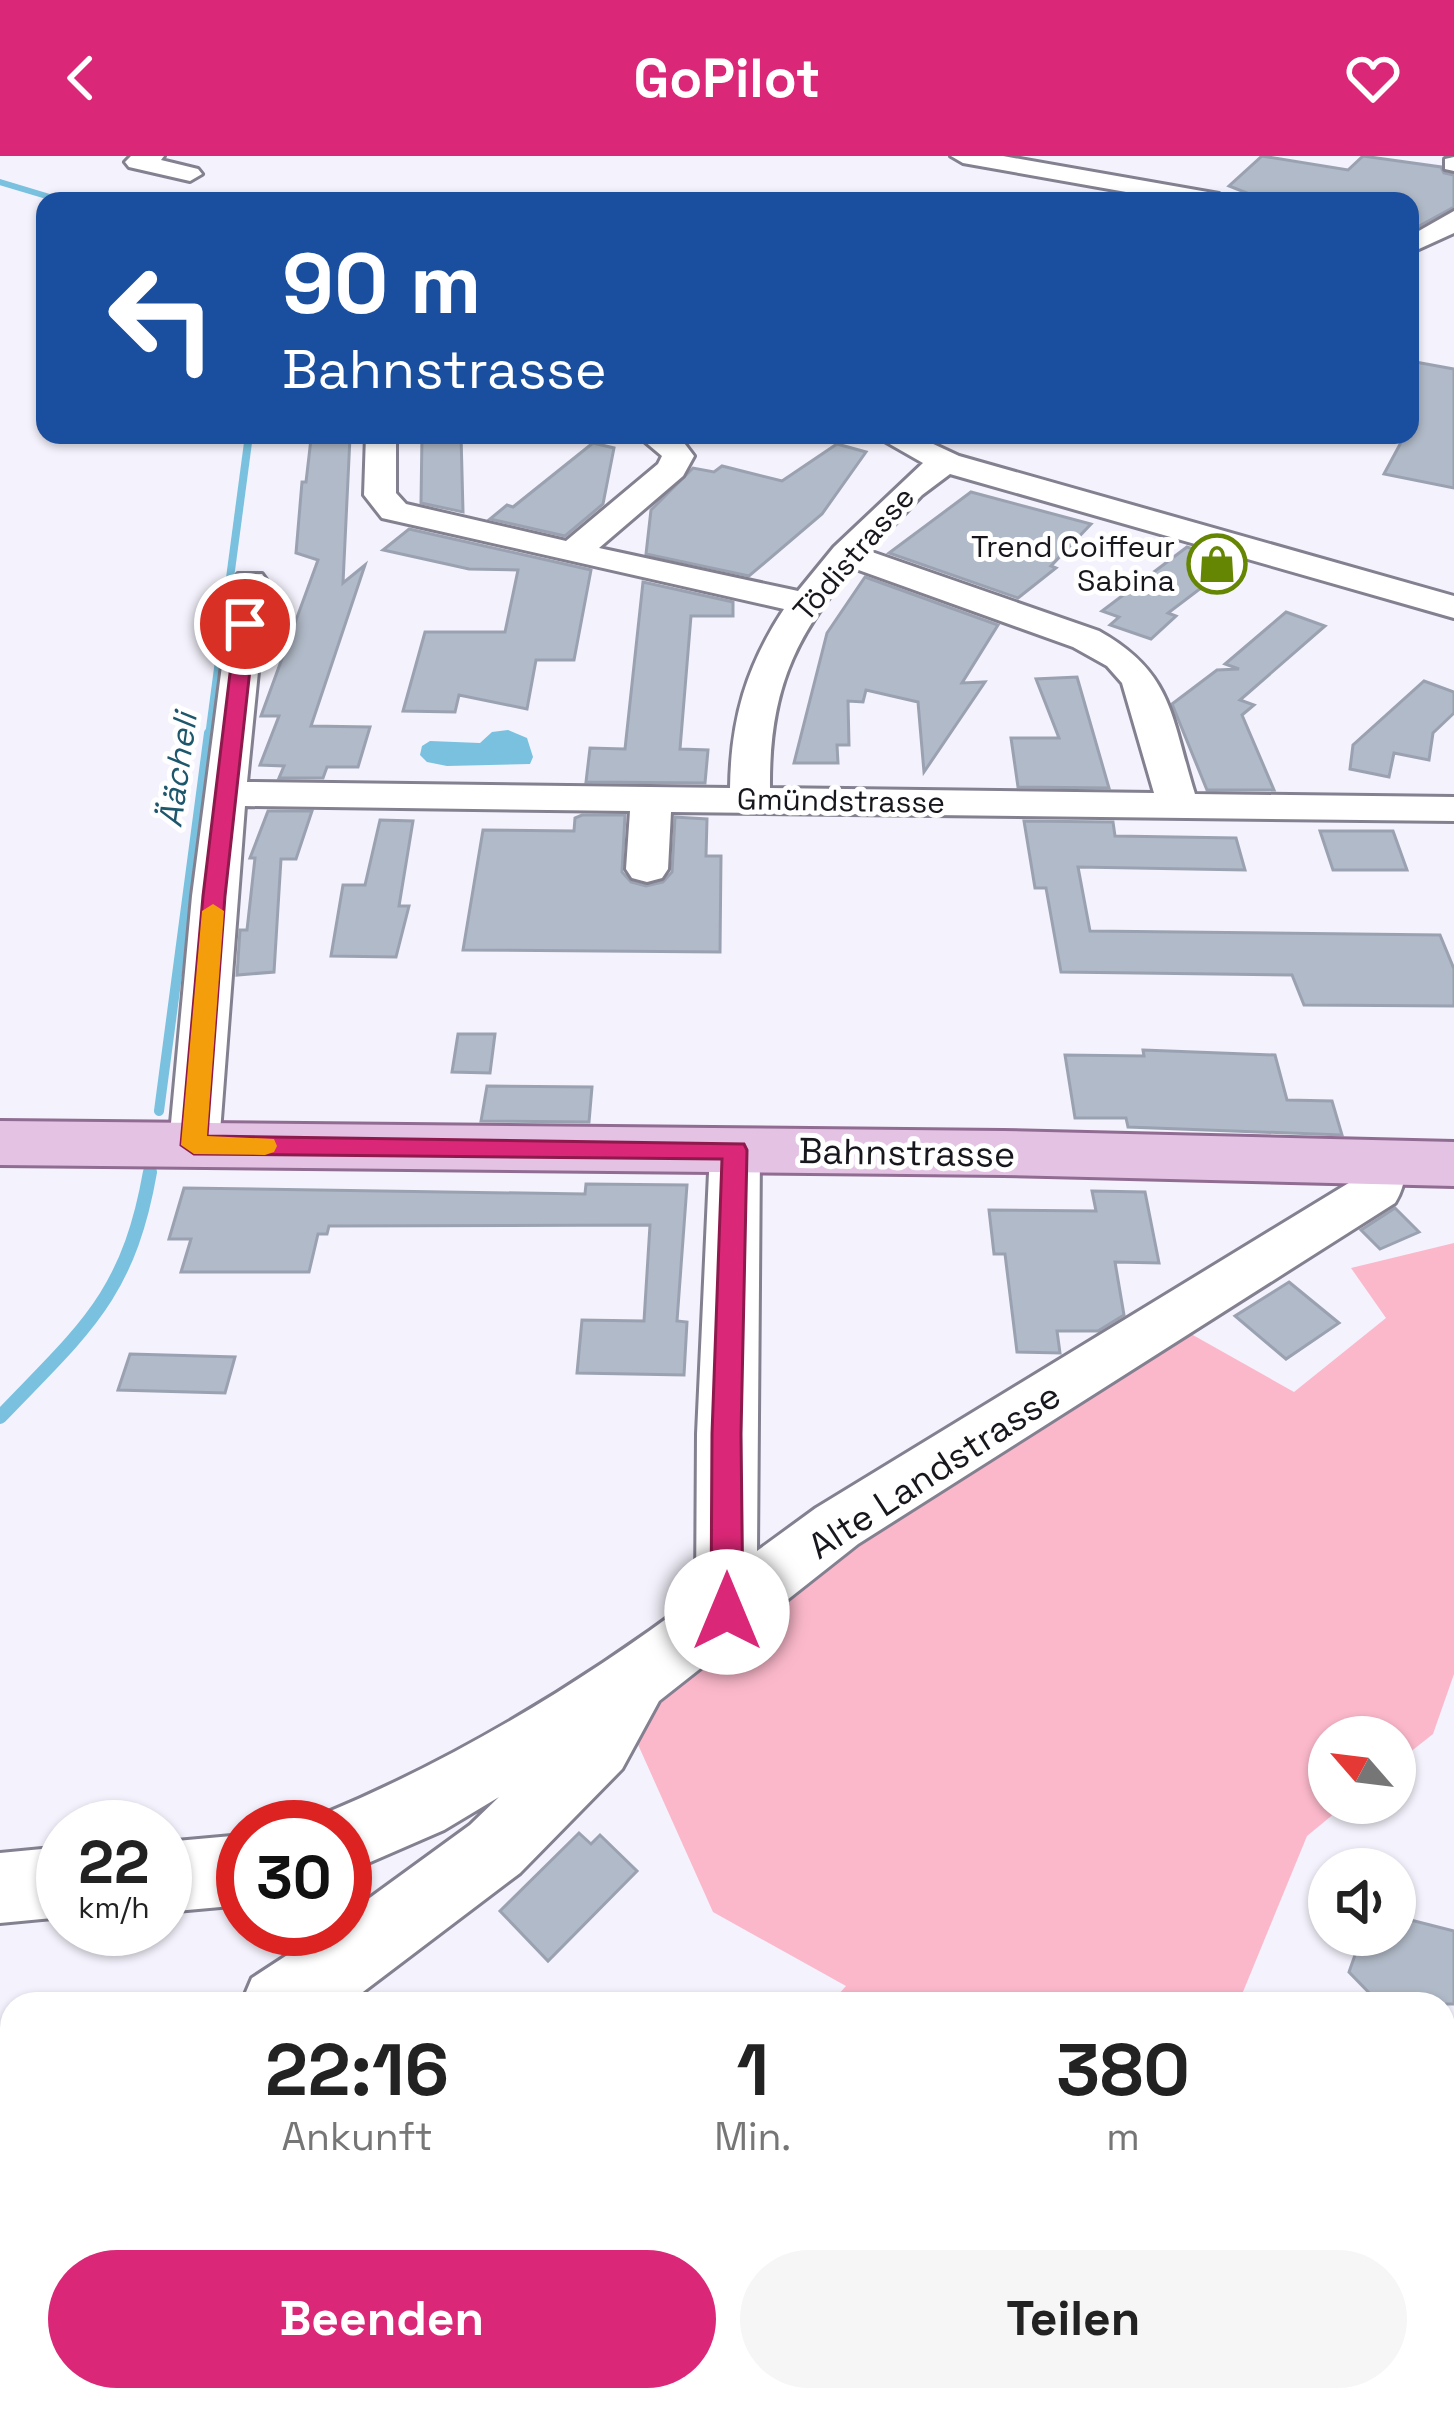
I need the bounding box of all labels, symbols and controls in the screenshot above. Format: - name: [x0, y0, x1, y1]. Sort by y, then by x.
- text: GoPilot: [634, 44, 820, 113]
- icon: back: [48, 45, 114, 111]
- icon: heart: [1340, 45, 1406, 111]
- text: 90 m: [282, 230, 481, 338]
- icon: left: [84, 240, 240, 396]
- text: Bahnstrasse: [282, 335, 607, 404]
- street label: Tödistrasse: [784, 478, 923, 629]
- place label: Trend Coiffeur Sabina: [971, 527, 1175, 600]
- shop icon: Trend Coiffeur Sabina: [1186, 533, 1248, 595]
- pin: [194, 573, 296, 675]
- icon: arrive: [212, 591, 278, 657]
- water label: Äächeli: [149, 706, 207, 830]
- street label: Gmündstrasse: [737, 779, 945, 822]
- street label: Bahnstrasse: [798, 1128, 1016, 1178]
- street label: Alte Landstrasse: [800, 1372, 1069, 1570]
- position arrow: [664, 1549, 790, 1675]
- north arrow: [1308, 1716, 1416, 1824]
- map controls: [1308, 1716, 1416, 1956]
- speed limit sign: 30: [216, 1800, 372, 1956]
- text: 22: [78, 1824, 150, 1901]
- button: sound: [1308, 1848, 1416, 1956]
- text: km/h: [78, 1888, 150, 1927]
- text: 22:16: [265, 2024, 449, 2116]
- text: 1: [736, 2024, 769, 2116]
- text: 380: [1056, 2024, 1190, 2116]
- text: Ankunft: [281, 2112, 433, 2161]
- text: Min.: [714, 2112, 791, 2161]
- text: m: [1106, 2112, 1140, 2161]
- button: Beenden: [48, 2250, 716, 2388]
- button: Teilen: [740, 2250, 1407, 2388]

